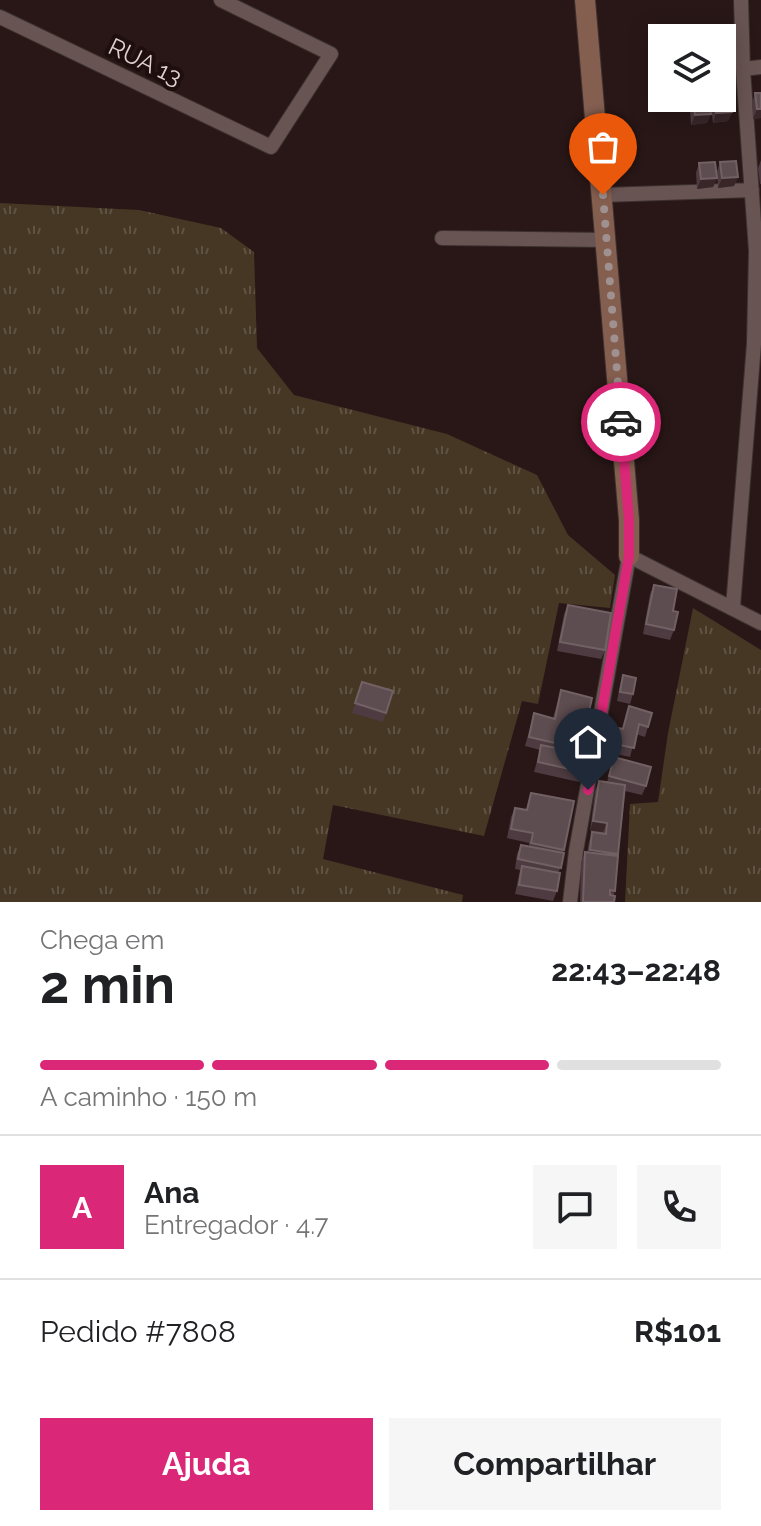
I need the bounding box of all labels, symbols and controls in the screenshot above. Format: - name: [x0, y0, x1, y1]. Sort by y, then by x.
- map controls: [648, 24, 736, 112]
- button: layers: [648, 24, 736, 112]
- street label: RUA 13: [104, 31, 187, 92]
- pin: [569, 113, 637, 195]
- icon: bag: [581, 125, 625, 169]
- courier: [581, 382, 661, 462]
- icon: car: [599, 400, 643, 444]
- pin: [554, 708, 622, 790]
- icon: home: [566, 720, 610, 764]
- text: Chega em: [40, 925, 164, 955]
- text: 22:43–22:48: [551, 953, 721, 988]
- text: 2 min: [40, 954, 175, 1015]
- text: A caminho · 150 m: [40, 1082, 257, 1112]
- button: chat: [533, 1165, 617, 1249]
- button: phone: [637, 1165, 721, 1249]
- text: Ana: [144, 1175, 200, 1210]
- text: A: [72, 1190, 92, 1225]
- text: Entregador · 4.7: [144, 1210, 328, 1240]
- text: Pedido #7808: [40, 1314, 236, 1349]
- text: R$101: [634, 1314, 721, 1349]
- button: Ajuda: [40, 1418, 373, 1510]
- button: Compartilhar: [389, 1418, 721, 1510]

